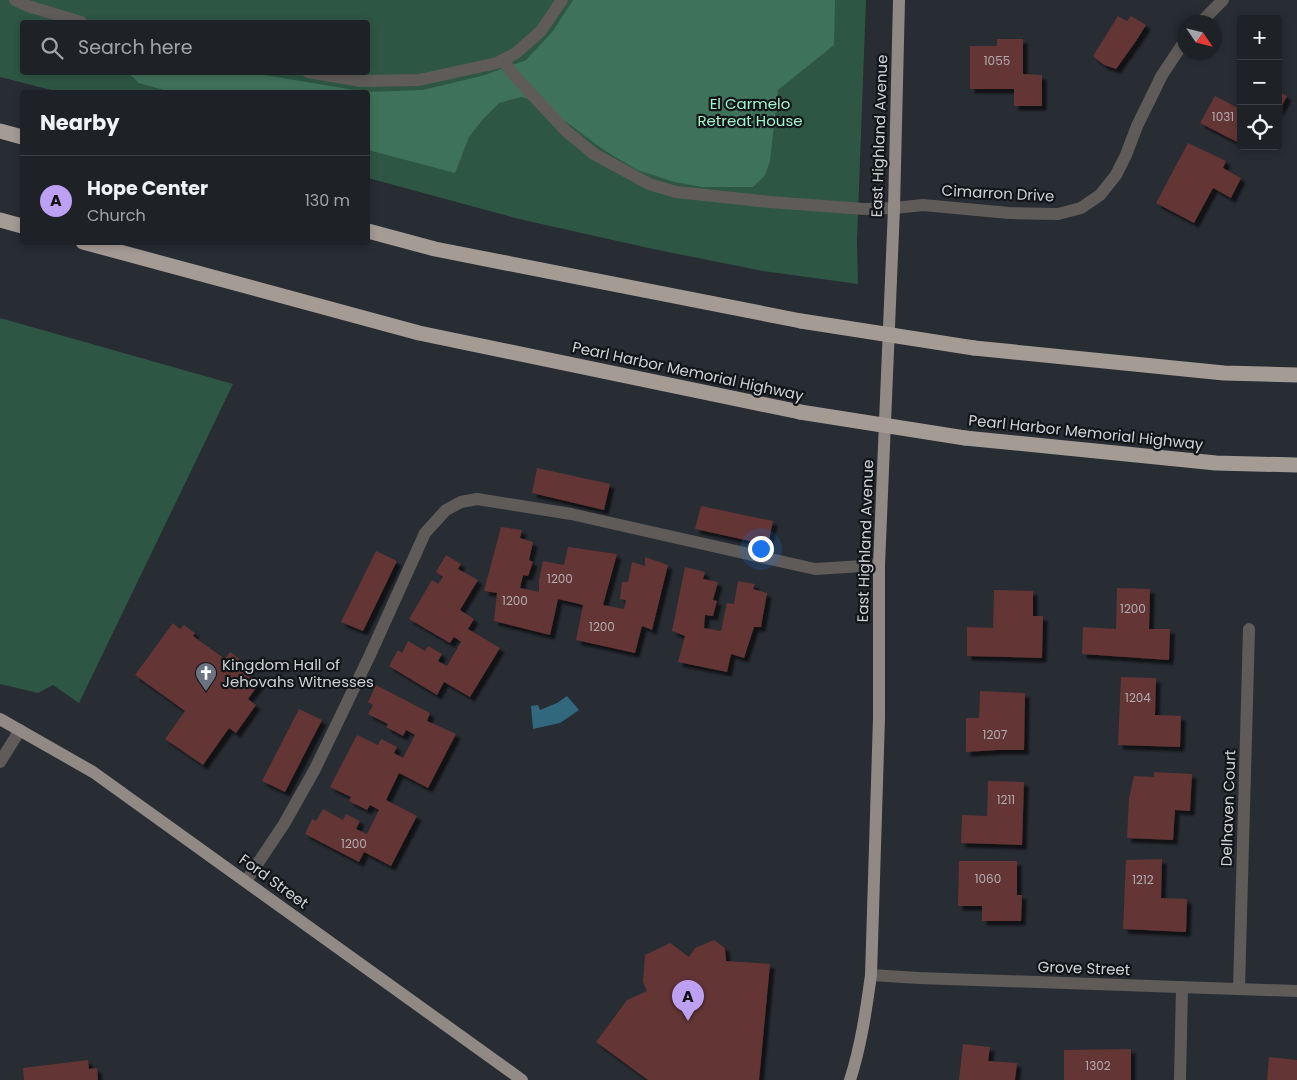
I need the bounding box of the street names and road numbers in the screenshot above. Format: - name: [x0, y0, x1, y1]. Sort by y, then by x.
- street label: East Highland Avenue: [866, 54, 892, 218]
- street label: Cimarron Drive: [941, 180, 1055, 206]
- street label: Pearl Harbor Memorial Highway: [570, 336, 806, 406]
- street label: Pearl Harbor Memorial Highway: [968, 409, 1205, 455]
- street label: East Highland Avenue: [852, 459, 878, 623]
- street label: Delhaven Court: [1215, 749, 1241, 867]
- street label: Ford Street: [235, 849, 313, 913]
- street label: Grove Street: [1037, 956, 1131, 980]

